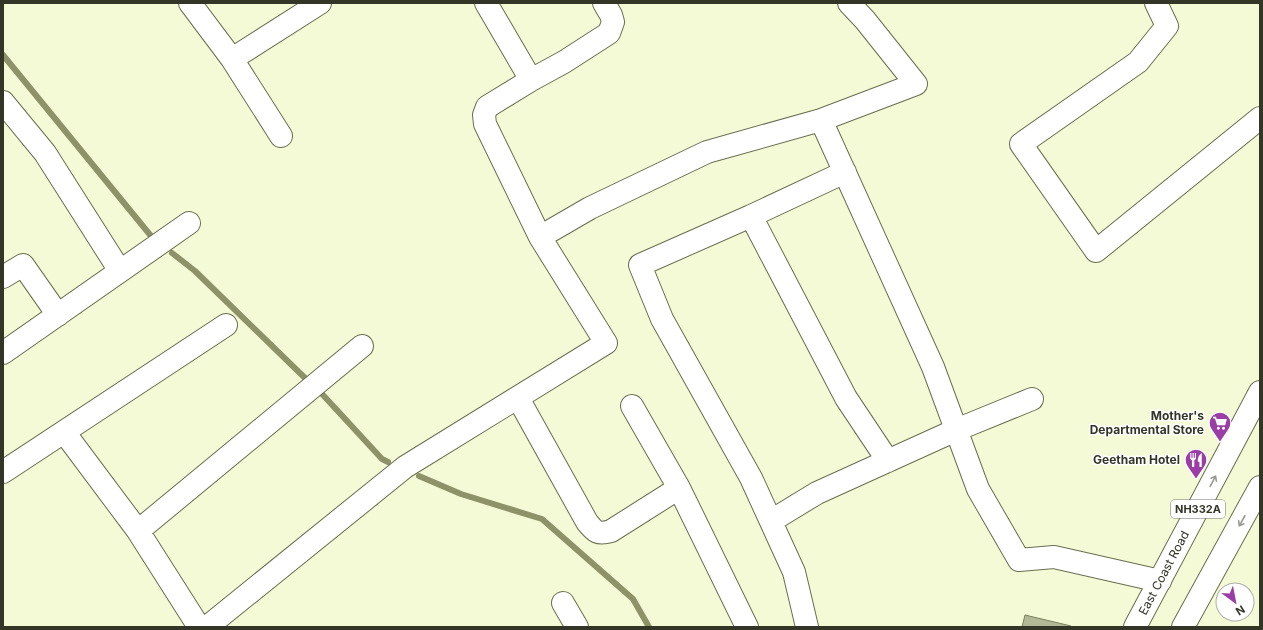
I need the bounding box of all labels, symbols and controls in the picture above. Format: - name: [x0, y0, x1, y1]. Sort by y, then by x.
- place label: Mother's Departmental Store: [1090, 408, 1204, 437]
- supermarket icon: Mother's Departmental Store: [1207, 410, 1233, 443]
- restaurant icon: Geetham Hotel: [1183, 447, 1209, 480]
- place label: Geetham Hotel: [1093, 452, 1180, 467]
- one-way arrow: [1210, 476, 1217, 488]
- road number: NH332A: [1171, 500, 1225, 518]
- one-way arrow: [1237, 515, 1245, 527]
- street label: East Coast Road: [1135, 528, 1192, 617]
- north arrow: [1215, 582, 1255, 622]
- text: N: [1233, 602, 1248, 619]

